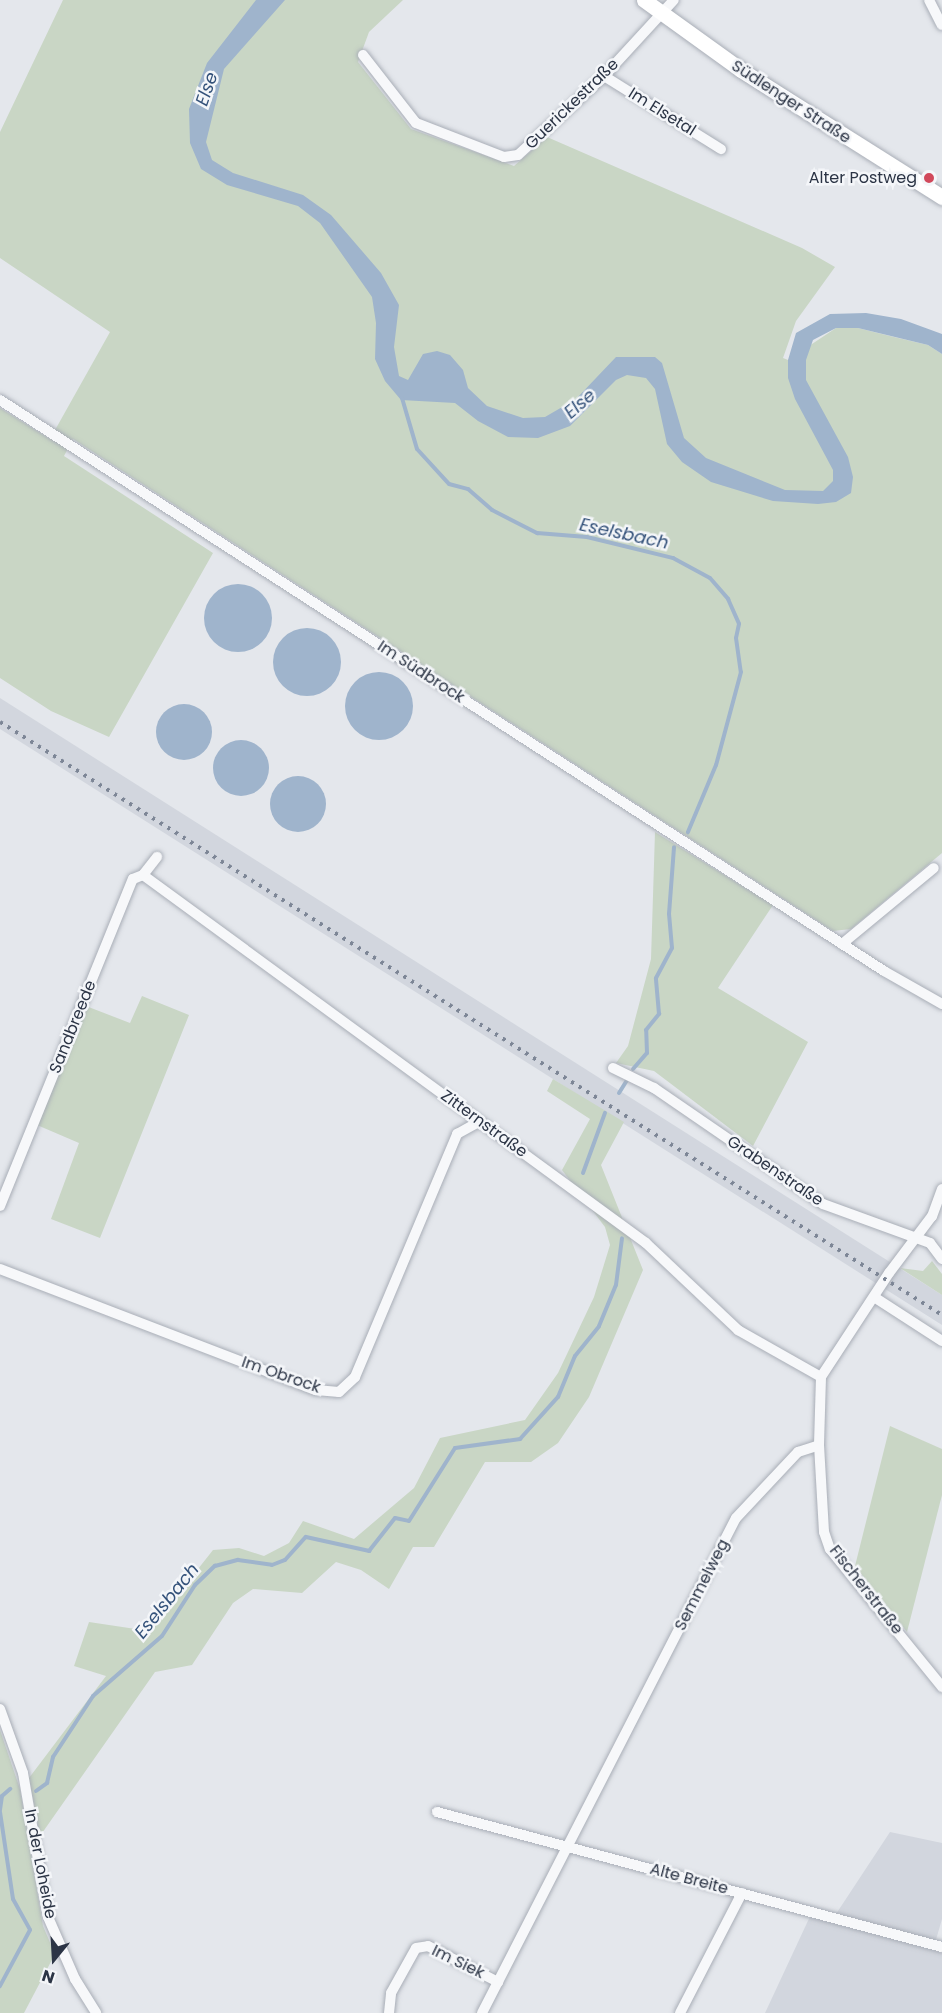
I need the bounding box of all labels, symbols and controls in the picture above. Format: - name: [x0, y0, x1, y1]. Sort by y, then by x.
- street label: Guerickestraße: [521, 55, 623, 153]
- street label: Südlenger Straße: [728, 56, 854, 148]
- water label: Else: [191, 69, 223, 109]
- street label: Im Elsetal: [625, 84, 699, 140]
- place label: Alter Postweg: [809, 168, 917, 188]
- marker: Alter Postweg: [922, 171, 936, 185]
- water label: Else: [560, 385, 600, 423]
- water label: Eselsbach: [578, 514, 670, 554]
- street label: Im Südbrock: [374, 637, 468, 707]
- street label: Sandbreede: [46, 978, 100, 1076]
- street label: Zitternstraße: [437, 1086, 531, 1162]
- street label: Grabenstraße: [723, 1132, 827, 1210]
- street label: Im Obrock: [239, 1353, 323, 1397]
- street label: Semmelweg: [671, 1536, 733, 1634]
- street label: Fischerstraße: [825, 1542, 907, 1638]
- water label: Eselsbach: [130, 1559, 204, 1643]
- street label: In der Loheide: [20, 1807, 60, 1921]
- street label: Alte Breite: [648, 1859, 730, 1899]
- north arrow: [24, 1929, 84, 1989]
- street label: Im Siek: [429, 1941, 487, 1983]
- text: N: [39, 1964, 58, 1989]

